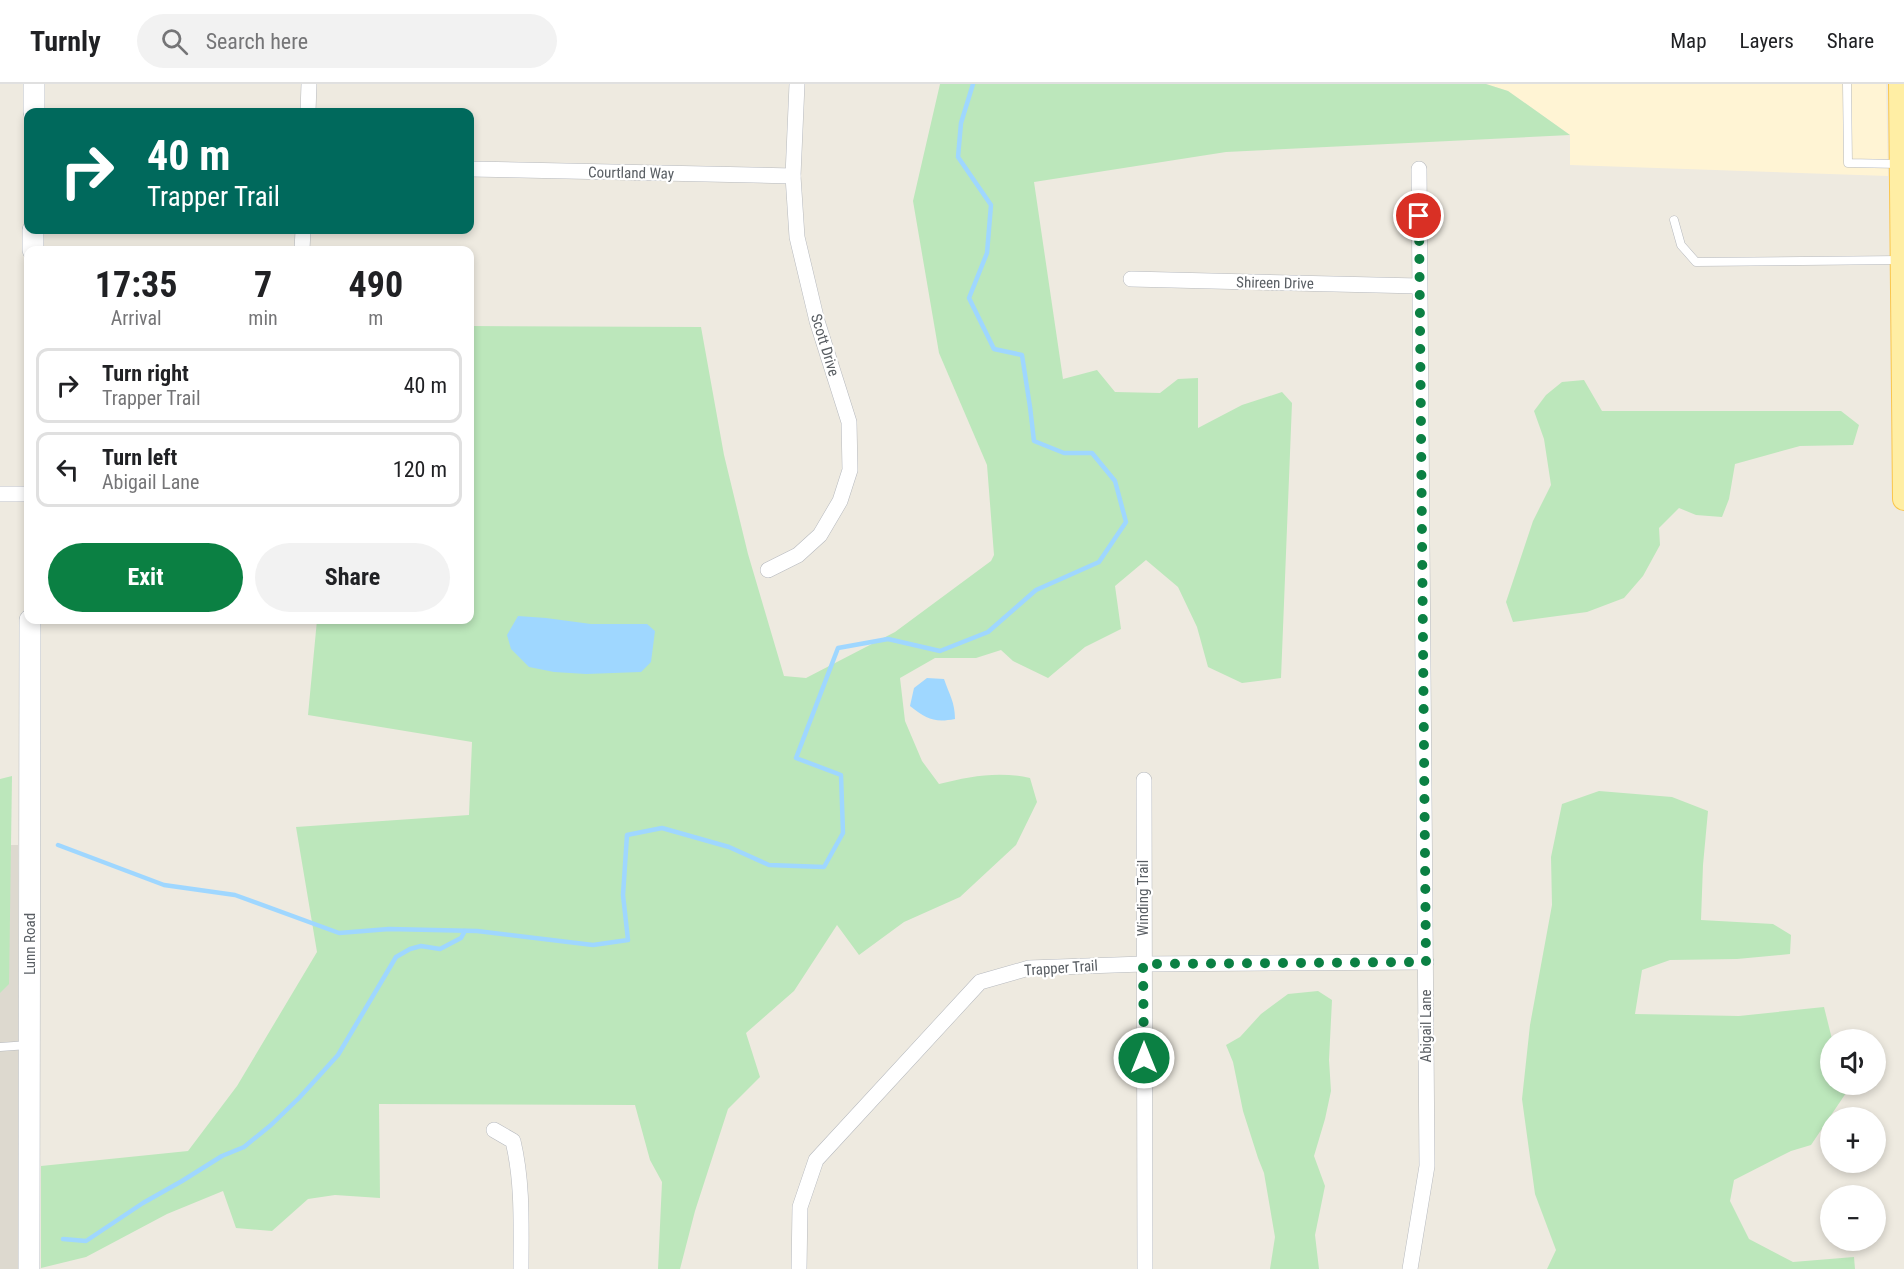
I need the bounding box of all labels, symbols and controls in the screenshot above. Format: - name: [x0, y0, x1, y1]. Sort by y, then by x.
- search box: [137, 14, 557, 68]
- text: Turnly: [30, 25, 101, 58]
- icon: search: [158, 25, 191, 58]
- text: Search here: [206, 29, 308, 54]
- text: Map: [1670, 29, 1707, 53]
- text: Layers: [1740, 29, 1794, 53]
- text: Share: [1827, 29, 1874, 53]
- text: 40 m: [147, 131, 230, 180]
- icon: right: [48, 132, 126, 210]
- street label: Courtland Way: [588, 163, 674, 183]
- text: Trapper Trail: [147, 181, 280, 213]
- pin: [1393, 190, 1444, 241]
- icon: arrive: [1402, 199, 1435, 232]
- text: 17:35: [95, 264, 177, 306]
- text: 7: [254, 264, 272, 306]
- text: 490: [349, 264, 403, 306]
- street label: Shireen Drive: [1236, 273, 1314, 293]
- text: Arrival: [111, 306, 162, 330]
- text: min: [248, 306, 278, 330]
- text: m: [368, 306, 383, 330]
- street label: Scott Drive: [807, 312, 843, 378]
- text: Turn right: [102, 361, 189, 386]
- icon: right: [51, 369, 84, 402]
- text: 40 m: [404, 373, 447, 398]
- text: Trapper Trail: [102, 386, 201, 410]
- text: Turn left: [102, 445, 177, 470]
- icon: left: [51, 453, 84, 486]
- text: 120 m: [393, 457, 447, 482]
- text: Abigail Lane: [102, 470, 199, 494]
- button: Exit: [48, 543, 243, 612]
- button: Share: [255, 543, 450, 612]
- street label: Winding Trail: [1134, 860, 1152, 936]
- street label: Lunn Road: [21, 913, 39, 975]
- street label: Trapper Trail: [1024, 956, 1098, 980]
- street label: Abigail Lane: [1417, 989, 1435, 1063]
- position arrow: [1112, 1026, 1176, 1090]
- map controls: [1820, 1029, 1886, 1251]
- button: sound: [1820, 1029, 1886, 1095]
- button: +: [1820, 1107, 1886, 1173]
- button: −: [1820, 1185, 1886, 1251]

